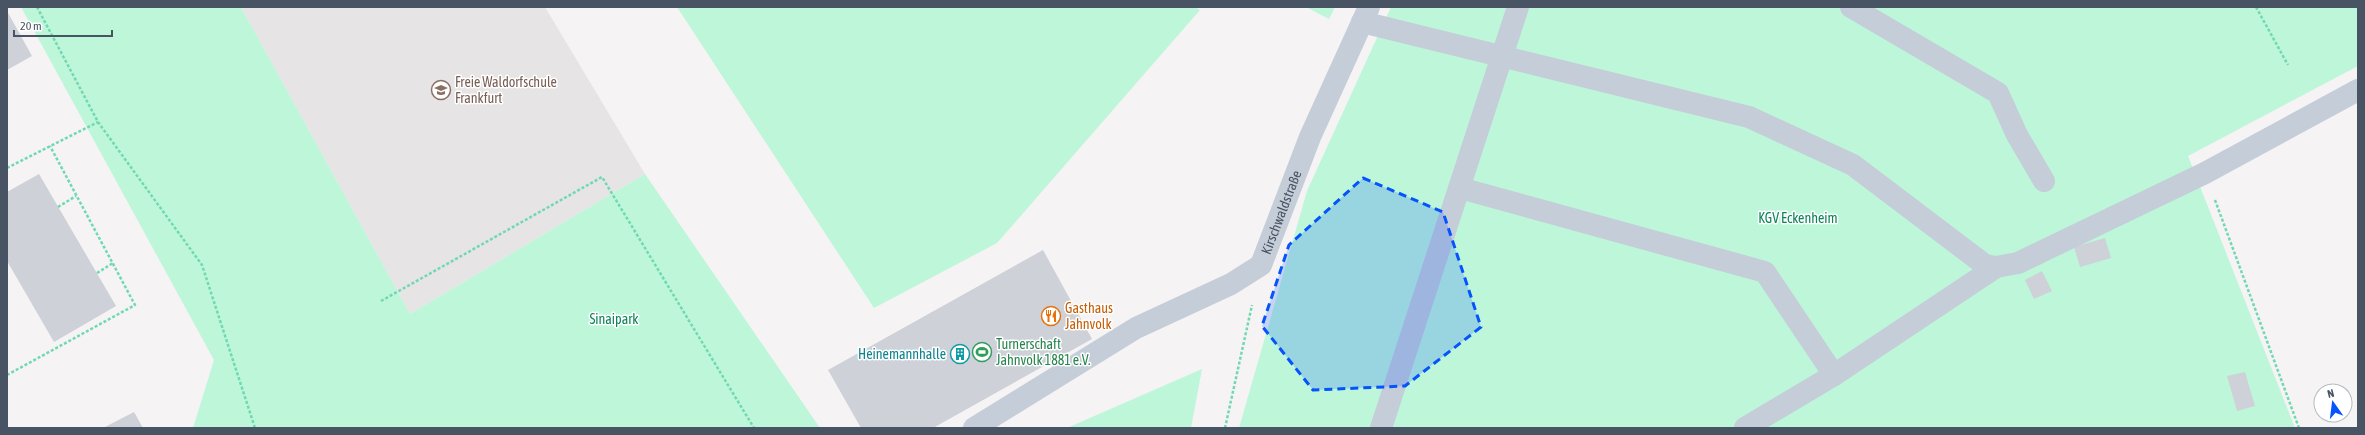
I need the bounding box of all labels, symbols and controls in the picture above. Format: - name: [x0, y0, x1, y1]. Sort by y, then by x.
- scale bar: [14, 12, 112, 38]
- text: 20 m: [20, 19, 42, 33]
- place label: Freie Waldorfschule Frankfurt: [455, 74, 557, 106]
- school or university icon: Freie Waldorfschule Frankfurt: [430, 79, 452, 101]
- street label: Kirschwaldstraße: [1258, 168, 1304, 256]
- park label: KGV Eckenheim: [1758, 210, 1838, 226]
- place label: Gasthaus Jahnvolk: [1065, 300, 1113, 332]
- restaurant icon: Gasthaus Jahnvolk: [1040, 305, 1062, 327]
- park label: Sinaipark: [589, 311, 639, 327]
- place label: Turnerschaft Jahnvolk 1881 e.V.: [996, 336, 1090, 368]
- sports icon: Turnerschaft Jahnvolk 1881 e.V.: [971, 341, 993, 363]
- building icon: Heinemannhalle: [949, 343, 971, 365]
- place label: Heinemannhalle: [858, 346, 946, 362]
- north arrow: [2313, 383, 2353, 423]
- text: N: [2326, 387, 2335, 400]

